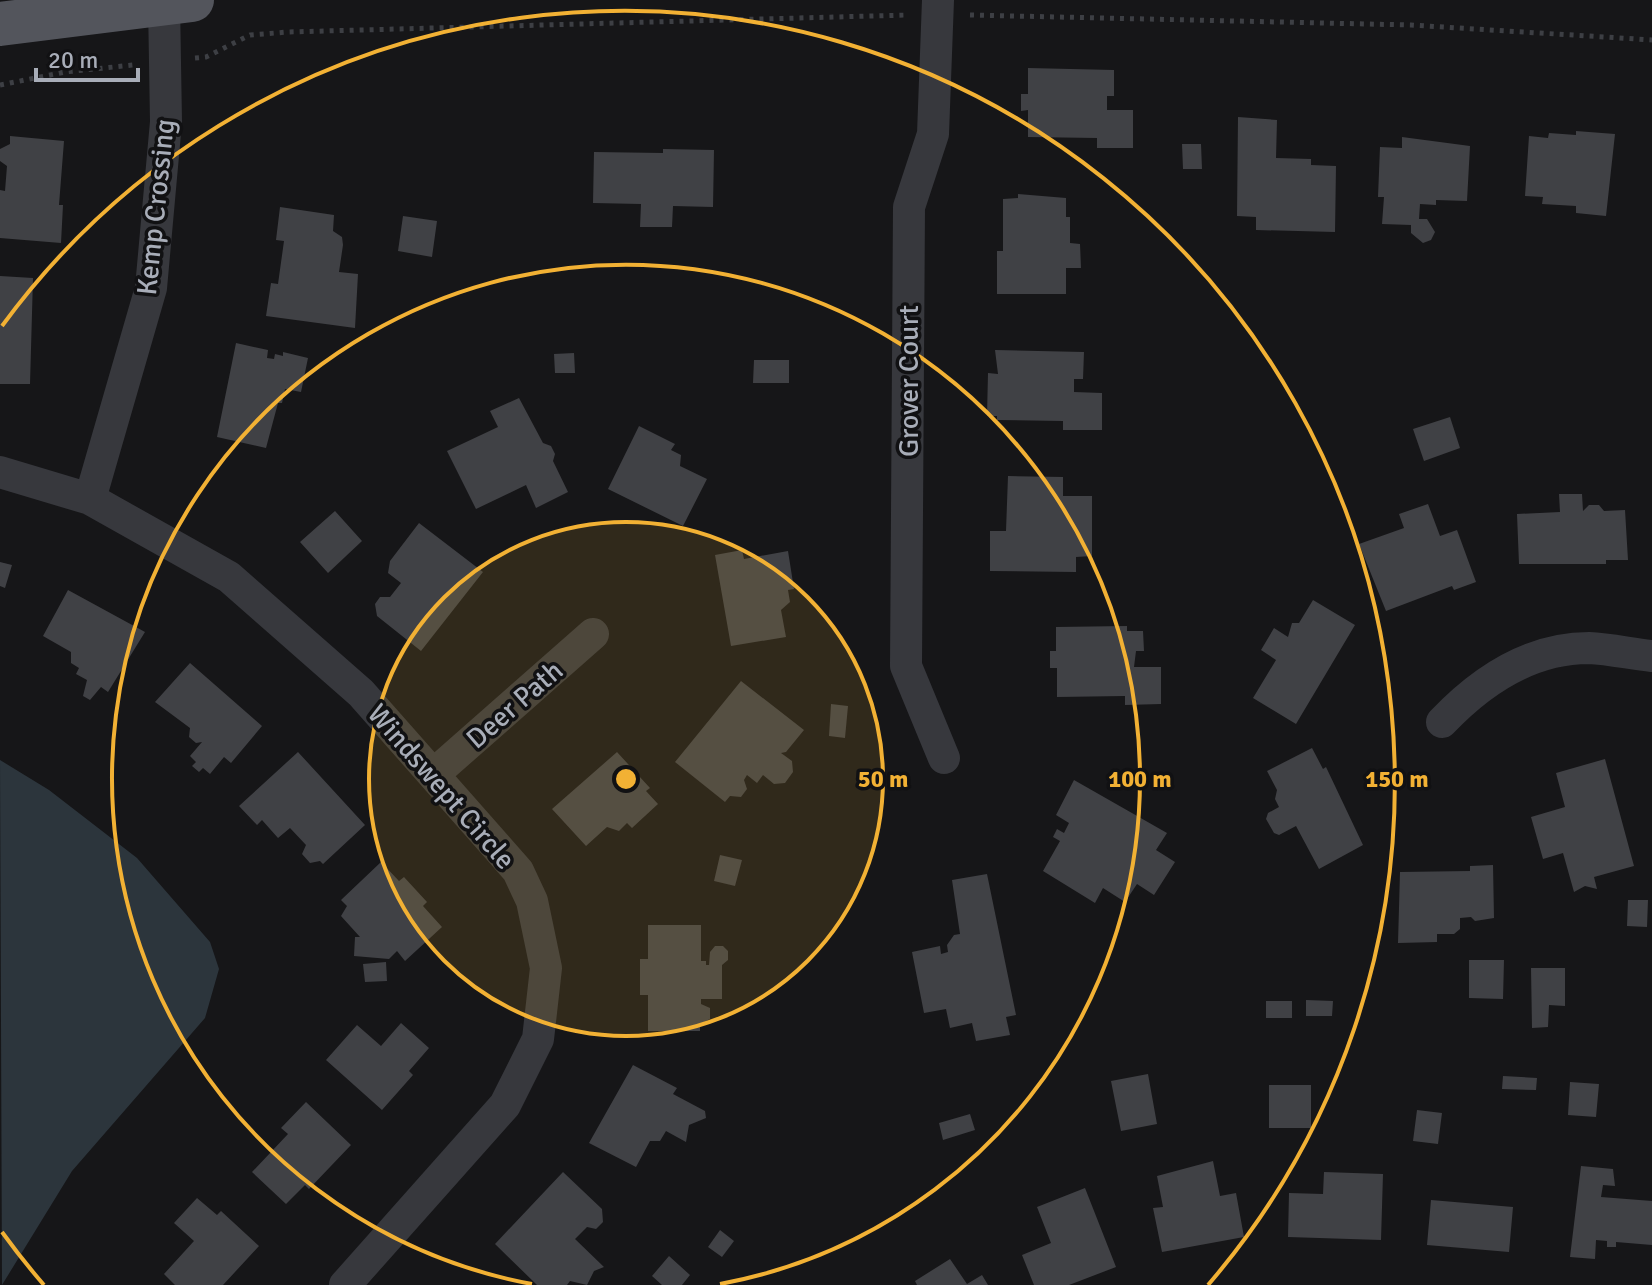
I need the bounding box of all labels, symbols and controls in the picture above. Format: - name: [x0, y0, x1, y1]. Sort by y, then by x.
- scale bar: [36, 32, 138, 82]
- text: 20 m: [48, 45, 98, 75]
- street label: Kemp Crossing: [130, 117, 182, 297]
- street label: Grover Court: [892, 305, 926, 457]
- street label: Deer Path: [459, 654, 570, 756]
- street label: Windswept Circle: [360, 697, 522, 876]
- text: 50 m: [858, 764, 908, 794]
- text: 100 m: [1108, 764, 1172, 794]
- text: 150 m: [1365, 764, 1429, 794]
- centre of rings: [612, 765, 640, 793]

